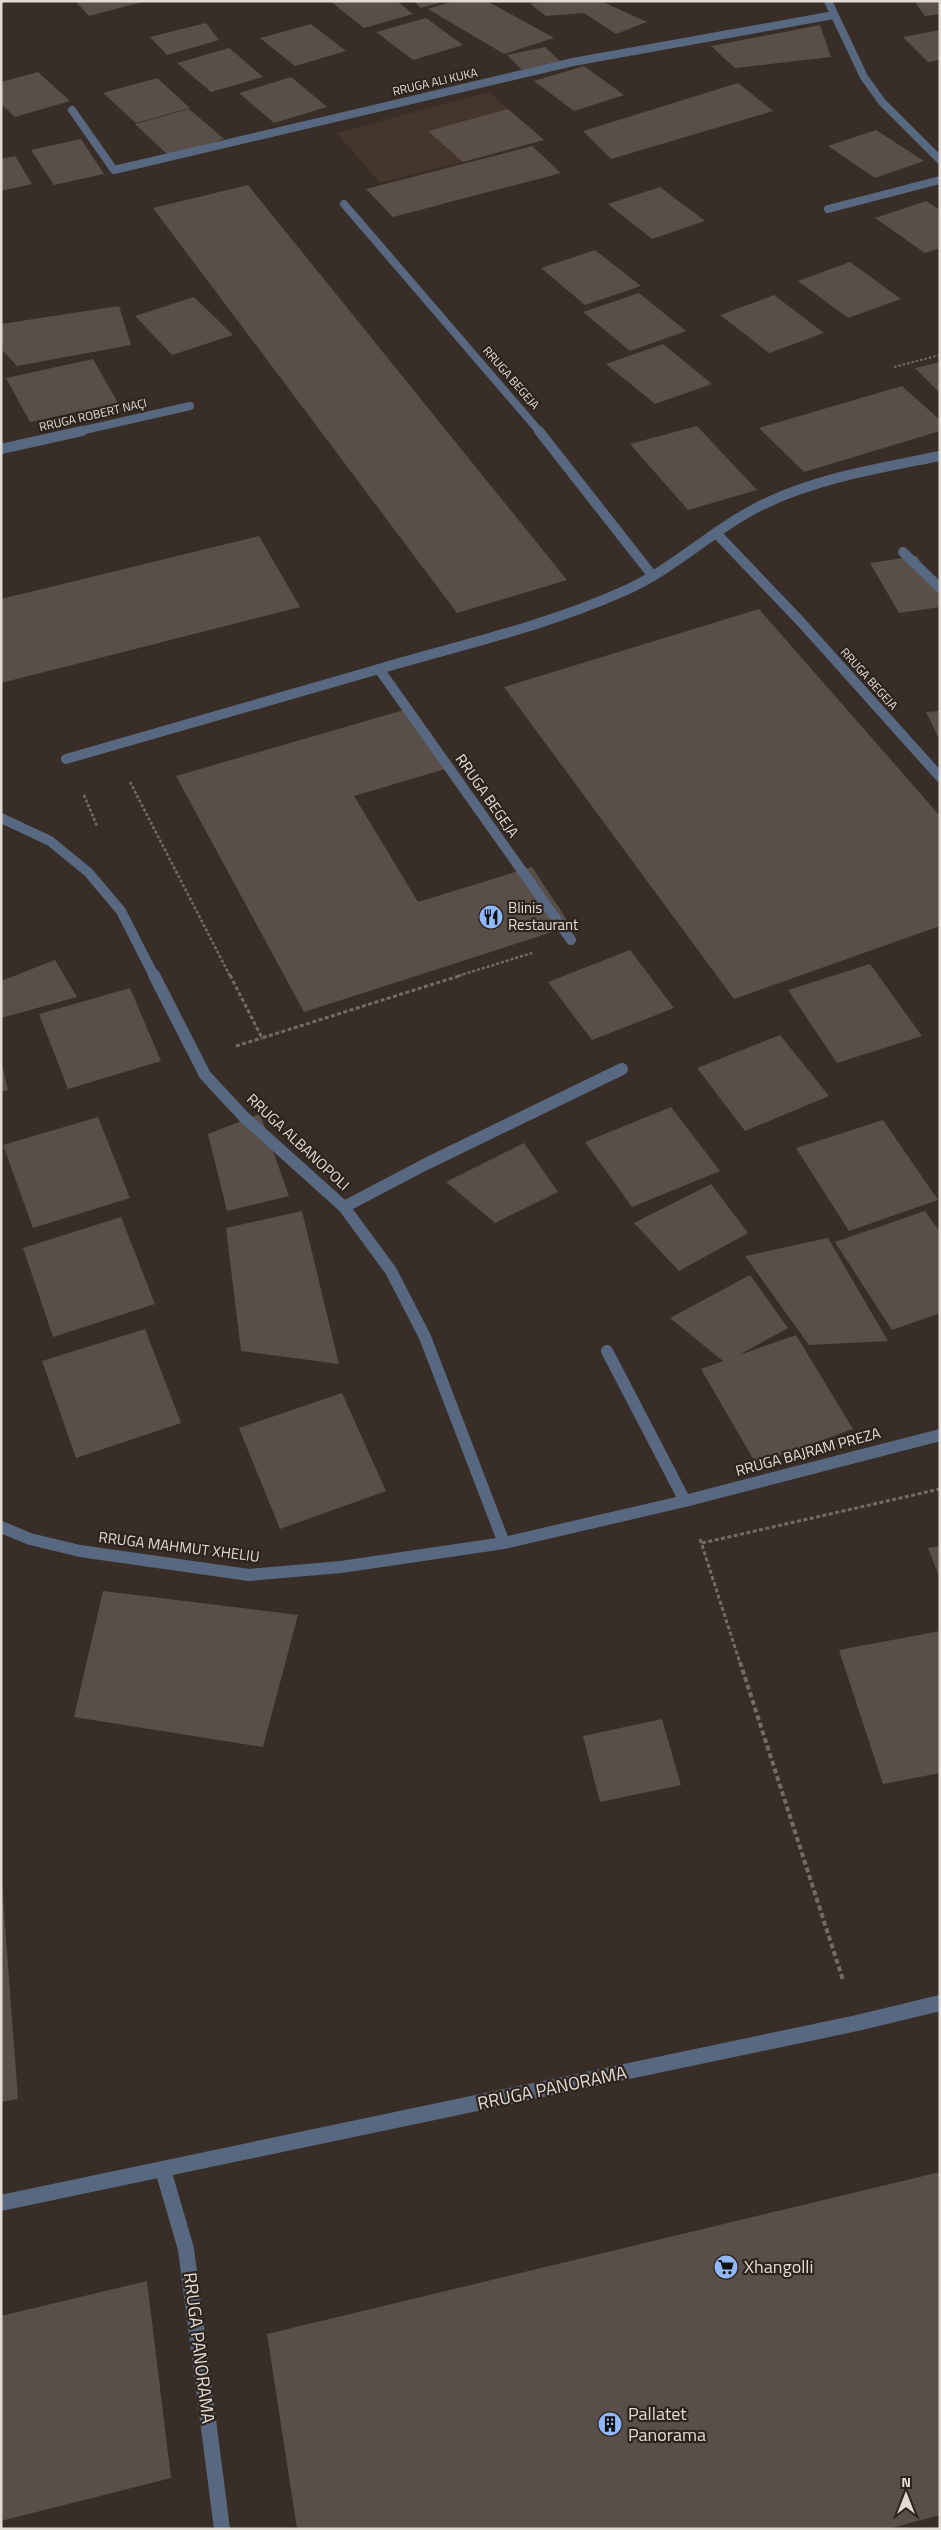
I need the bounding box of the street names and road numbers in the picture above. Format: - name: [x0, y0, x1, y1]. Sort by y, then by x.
- street label: RRUGA ALI KUKA: [390, 63, 479, 101]
- street label: RRUGA BEGEJA: [479, 342, 544, 413]
- street label: RRUGA ROBERT NAÇI: [37, 393, 149, 436]
- street label: RRUGA BEGEJA: [836, 643, 903, 714]
- street label: RRUGA BEGEJA: [450, 749, 525, 842]
- street label: RRUGA ALBANOPOLI: [242, 1088, 355, 1196]
- street label: RRUGA BAJRAM PREZA: [733, 1421, 883, 1482]
- street label: RRUGA MAHMUT XHELIU: [97, 1525, 261, 1568]
- street label: RRUGA PANORAMA: [475, 2058, 629, 2117]
- street label: RRUGA PANORAMA: [177, 2271, 222, 2425]

